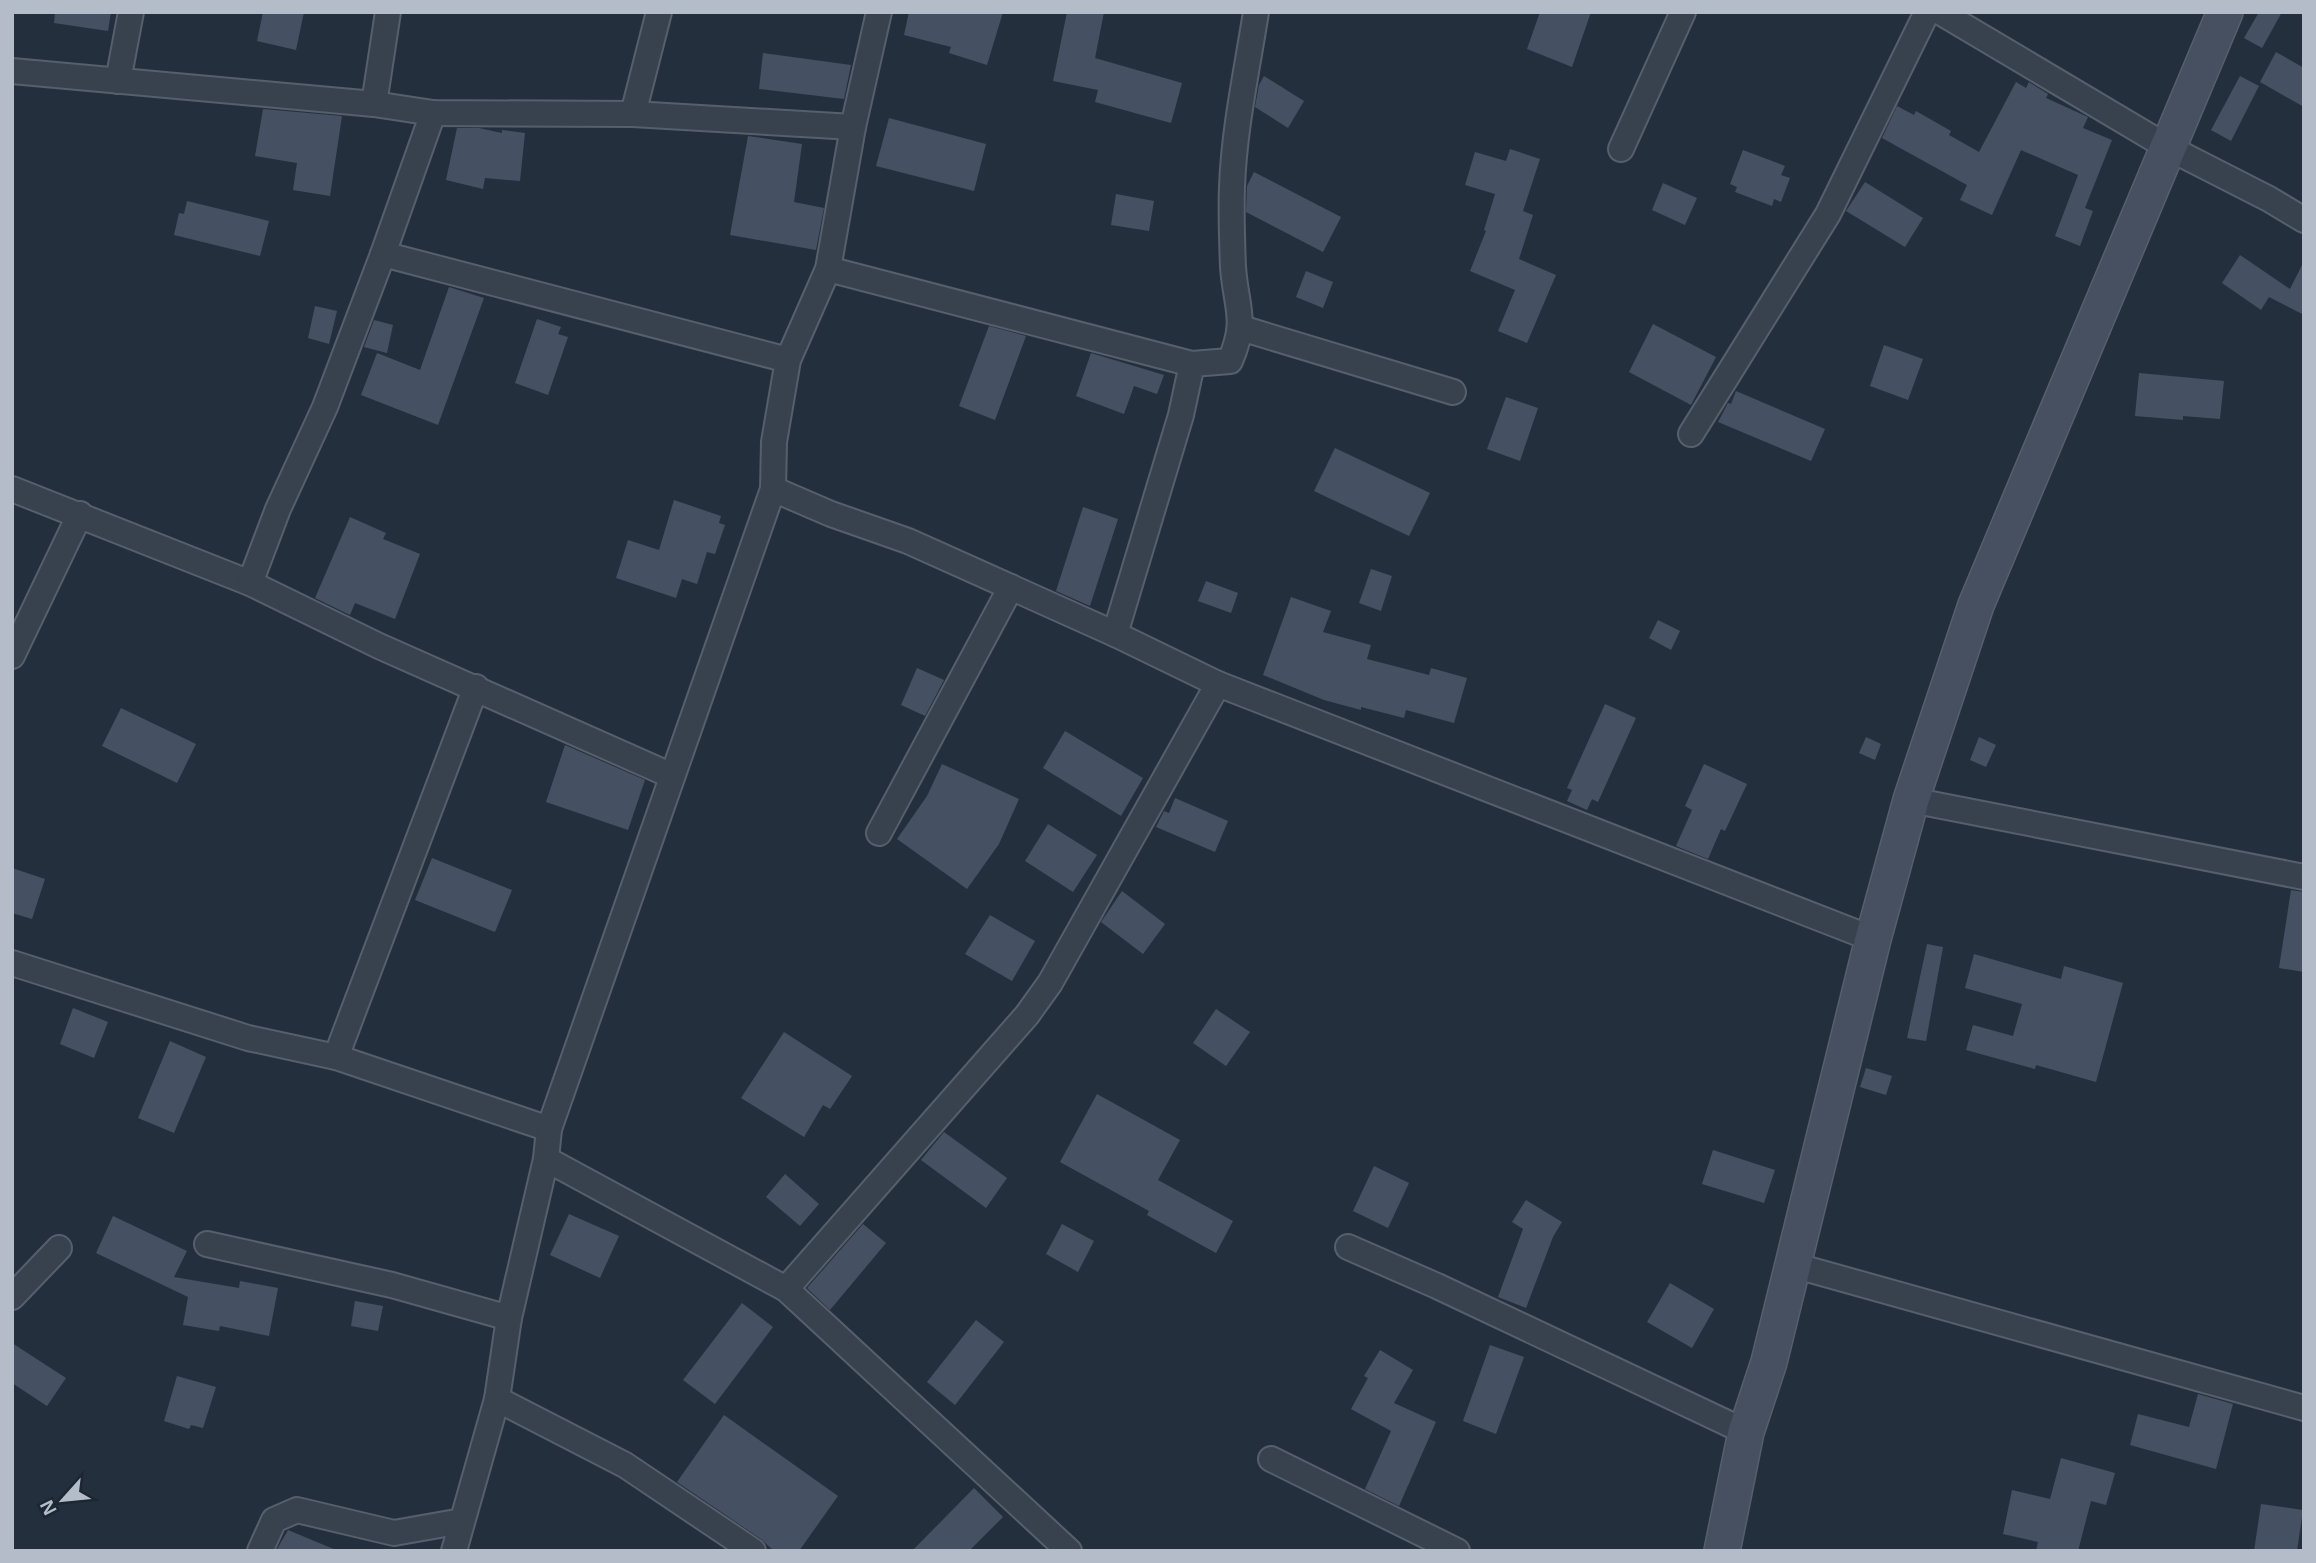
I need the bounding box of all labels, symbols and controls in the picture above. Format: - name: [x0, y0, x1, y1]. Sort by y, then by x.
- north arrow: [28, 1465, 98, 1535]
- text: N: [36, 1497, 61, 1518]

